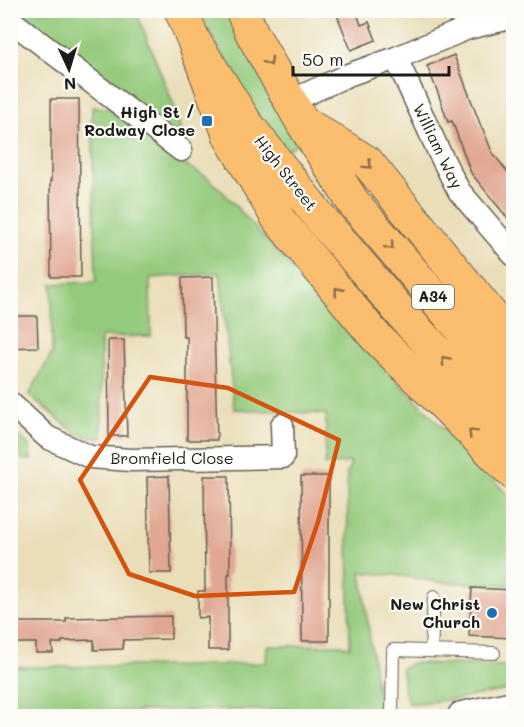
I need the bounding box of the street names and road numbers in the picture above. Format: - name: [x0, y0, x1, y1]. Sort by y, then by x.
- street label: William Way: [409, 100, 468, 192]
- street label: High Street: [250, 131, 323, 215]
- road number: A34: [412, 285, 454, 309]
- street label: Bromfield Close: [110, 447, 234, 468]

